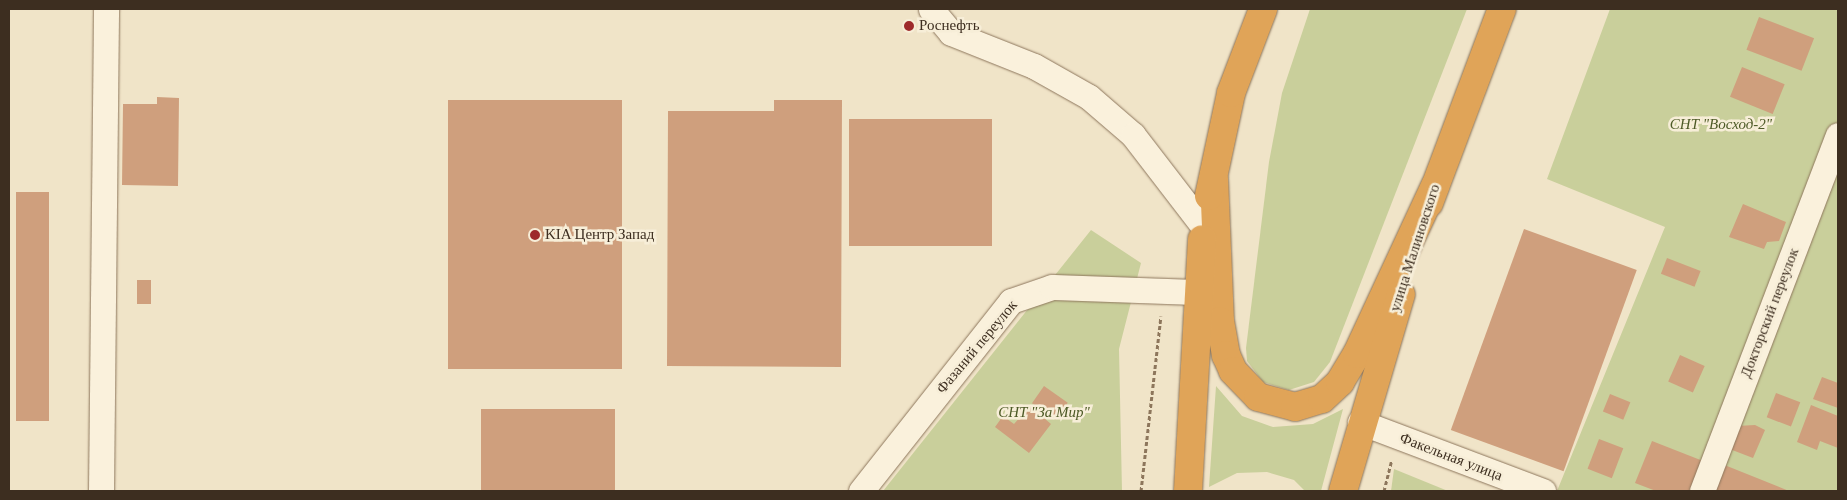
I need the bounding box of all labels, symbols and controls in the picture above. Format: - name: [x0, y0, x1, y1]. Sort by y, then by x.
- place label: Роснефть: [919, 17, 979, 35]
- marker: Роснефть: [903, 20, 915, 32]
- park label: СНТ "Восход-2": [1670, 116, 1772, 134]
- street label: улица Малиновского: [1386, 182, 1444, 314]
- place label: KIA Центр Запад: [545, 226, 655, 244]
- marker: KIA Центр Запад: [529, 229, 541, 241]
- street label: Докторский переулок: [1737, 246, 1803, 380]
- street label: Фазаний переулок: [933, 297, 1021, 397]
- park label: СНТ "За Мир": [998, 404, 1090, 422]
- street label: Факельная улица: [1397, 429, 1505, 485]

